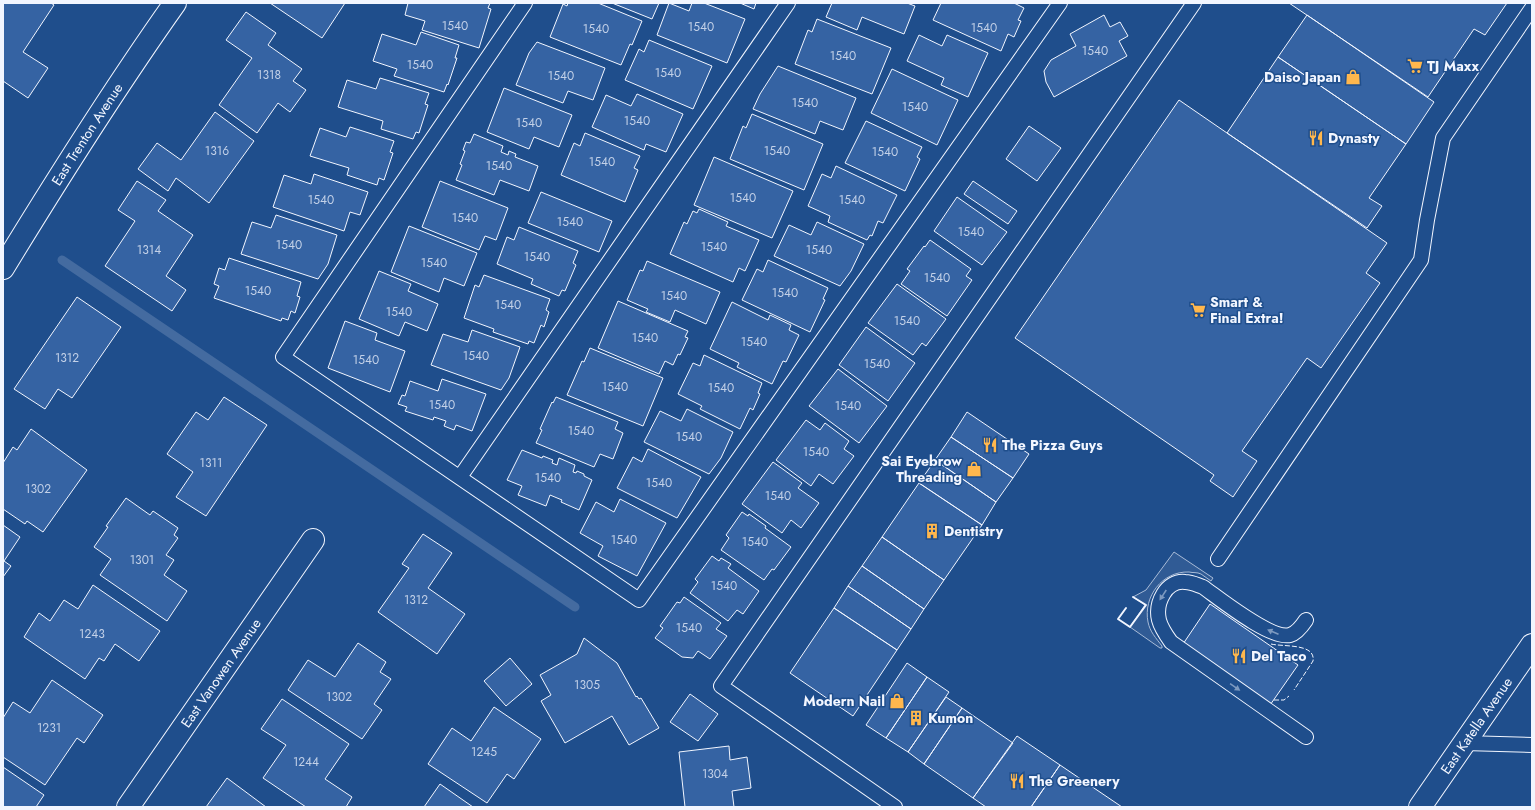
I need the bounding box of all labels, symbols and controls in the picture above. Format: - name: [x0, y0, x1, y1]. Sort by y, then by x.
- house number: 1540: [442, 17, 468, 35]
- house number: 1540: [688, 18, 714, 36]
- house number: 1540: [971, 19, 997, 37]
- house number: 1540: [583, 20, 609, 38]
- house number: 1540: [1082, 42, 1108, 60]
- house number: 1540: [830, 47, 856, 65]
- house number: 1540: [407, 56, 433, 74]
- place label: TJ Maxx: [1427, 56, 1480, 76]
- supermarket icon: TJ Maxx: [1406, 57, 1424, 75]
- house number: 1540: [655, 64, 681, 82]
- house number: 1318: [257, 66, 281, 84]
- house number: 1540: [548, 67, 574, 85]
- place label: Daiso Japan: [1264, 67, 1341, 87]
- shop icon: Daiso Japan: [1344, 68, 1362, 86]
- street label: East Trenton Avenue: [46, 79, 127, 189]
- house number: 1540: [792, 94, 818, 112]
- house number: 1540: [902, 98, 928, 116]
- house number: 1540: [624, 112, 650, 130]
- house number: 1540: [516, 114, 542, 132]
- place label: Dynasty: [1328, 128, 1380, 148]
- restaurant icon: Dynasty: [1307, 129, 1325, 147]
- house number: 1316: [205, 142, 229, 160]
- house number: 1540: [764, 142, 790, 160]
- house number: 1540: [872, 143, 898, 161]
- house number: 1540: [589, 153, 615, 171]
- house number: 1540: [486, 157, 512, 175]
- house number: 1540: [730, 189, 756, 207]
- house number: 1540: [308, 191, 334, 209]
- house number: 1540: [839, 191, 865, 209]
- house number: 1540: [452, 209, 478, 227]
- house number: 1540: [557, 213, 583, 231]
- house number: 1540: [958, 223, 984, 241]
- house number: 1540: [276, 236, 302, 254]
- house number: 1540: [701, 238, 727, 256]
- house number: 1314: [137, 241, 161, 259]
- house number: 1540: [806, 241, 832, 259]
- house number: 1540: [524, 248, 550, 266]
- house number: 1540: [421, 254, 447, 272]
- house number: 1540: [924, 269, 950, 287]
- house number: 1540: [245, 282, 271, 300]
- house number: 1540: [772, 284, 798, 302]
- house number: 1540: [661, 287, 687, 305]
- place label: Smart & Final Extra!: [1210, 292, 1284, 328]
- house number: 1540: [495, 296, 521, 314]
- supermarket icon: Smart & Final Extra!: [1189, 301, 1207, 319]
- house number: 1540: [386, 303, 412, 321]
- house number: 1540: [894, 312, 920, 330]
- house number: 1540: [632, 329, 658, 347]
- house number: 1540: [741, 333, 767, 351]
- house number: 1540: [463, 347, 489, 365]
- house number: 1312: [55, 349, 79, 367]
- house number: 1540: [353, 351, 379, 369]
- house number: 1540: [864, 355, 890, 373]
- house number: 1540: [602, 378, 628, 396]
- house number: 1540: [708, 379, 734, 397]
- house number: 1540: [429, 396, 455, 414]
- house number: 1540: [835, 397, 861, 415]
- house number: 1540: [568, 422, 594, 440]
- house number: 1540: [676, 428, 702, 446]
- place label: The Pizza Guys: [1002, 435, 1103, 455]
- restaurant icon: The Pizza Guys: [981, 436, 999, 454]
- house number: 1540: [803, 443, 829, 461]
- place label: Sai Eyebrow Threading: [881, 451, 962, 487]
- house number: 1311: [200, 454, 222, 472]
- shop icon: Sai Eyebrow Threading: [965, 460, 983, 478]
- house number: 1540: [535, 469, 561, 487]
- house number: 1540: [646, 474, 672, 492]
- house number: 1302: [25, 480, 51, 498]
- house number: 1540: [765, 487, 791, 505]
- place label: Dentistry: [944, 521, 1004, 541]
- building icon: Dentistry: [923, 522, 941, 540]
- house number: 1540: [611, 531, 637, 549]
- house number: 1540: [742, 533, 768, 551]
- house number: 1301: [130, 551, 154, 569]
- house number: 1540: [711, 577, 737, 595]
- one-way arrow: [1160, 589, 1167, 601]
- house number: 1312: [404, 591, 428, 609]
- street label: East Vanowen Avenue: [176, 614, 266, 732]
- house number: 1540: [676, 619, 702, 637]
- house number: 1243: [79, 625, 105, 643]
- one-way arrow: [1267, 629, 1279, 635]
- place label: Del Taco: [1251, 646, 1306, 666]
- restaurant icon: Del Taco: [1230, 647, 1248, 665]
- street label: East Katella Avenue: [1436, 673, 1517, 778]
- house number: 1305: [574, 676, 600, 694]
- one-way arrow: [1230, 683, 1240, 691]
- house number: 1302: [326, 688, 352, 706]
- place label: Modern Nail: [803, 691, 885, 711]
- shop icon: Modern Nail: [888, 692, 906, 710]
- place label: Kumon: [928, 708, 973, 728]
- building icon: Kumon: [907, 709, 925, 727]
- house number: 1231: [37, 719, 61, 737]
- house number: 1245: [471, 743, 497, 761]
- house number: 1244: [293, 753, 319, 771]
- house number: 1304: [702, 765, 728, 783]
- place label: The Greenery: [1029, 771, 1120, 791]
- restaurant icon: The Greenery: [1008, 772, 1026, 790]

